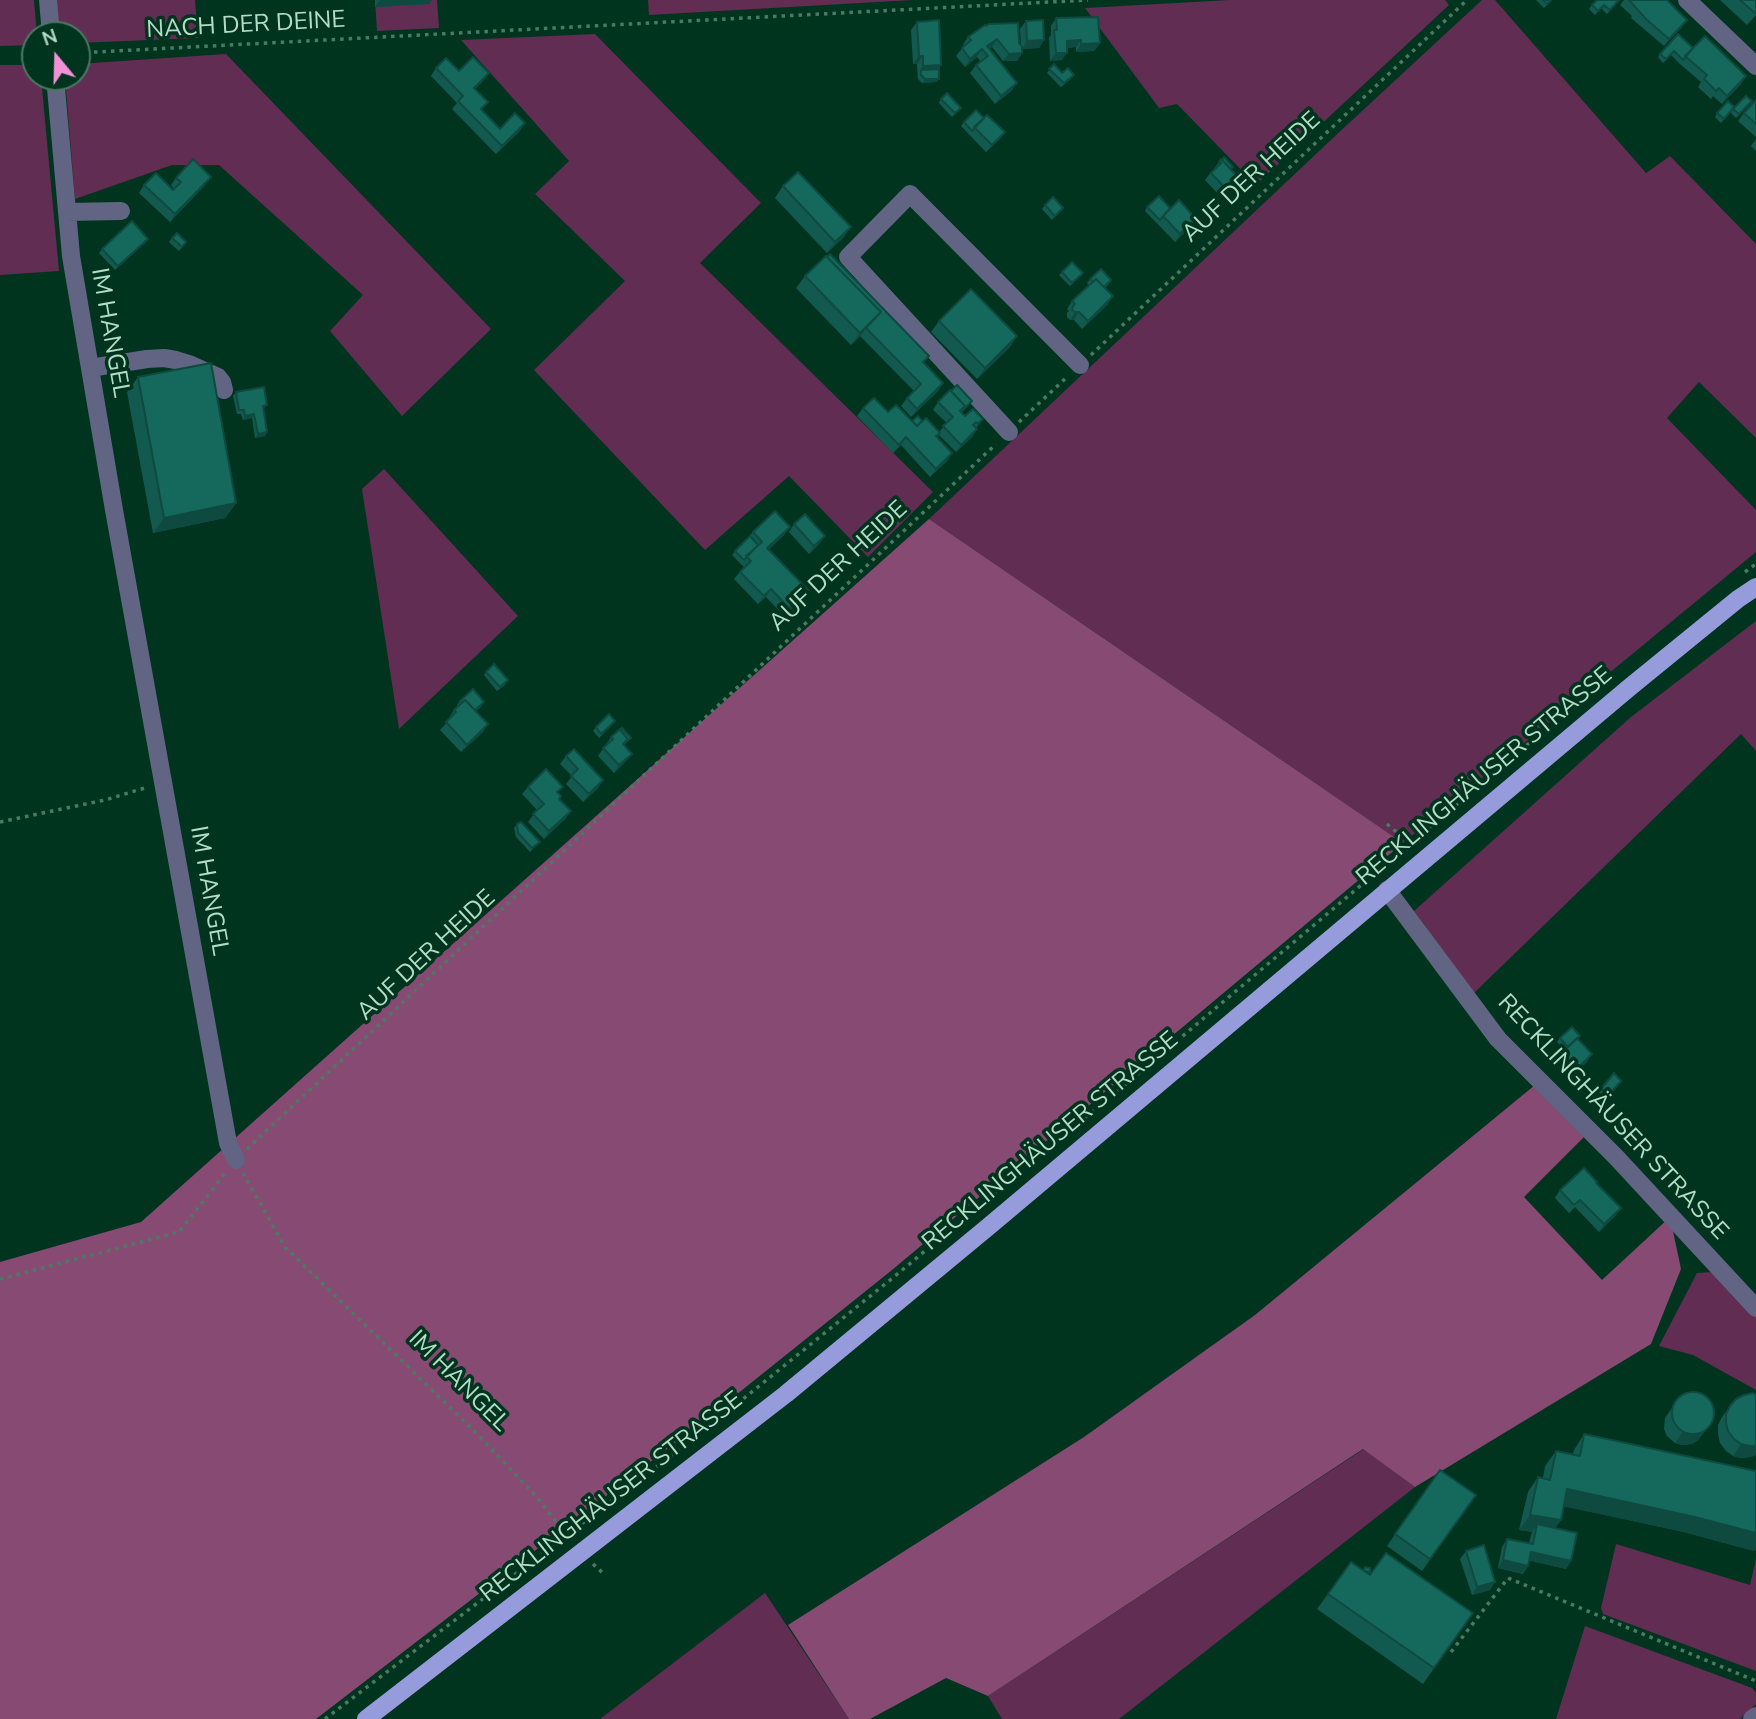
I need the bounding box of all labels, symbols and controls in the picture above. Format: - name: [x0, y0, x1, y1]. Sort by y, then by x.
- street label: NACH DER DEINE: [146, 6, 346, 46]
- north arrow: [21, 21, 91, 91]
- text: N: [39, 23, 61, 53]
- street label: AUF DER HEIDE: [1177, 107, 1327, 249]
- street label: IM HANGEL: [83, 266, 135, 400]
- street label: AUF DER HEIDE: [764, 496, 914, 638]
- street label: RECKLINGHÄUSER STRASSE: [1351, 661, 1619, 893]
- street label: IM HANGEL: [182, 824, 234, 958]
- street label: AUF DER HEIDE: [352, 885, 502, 1027]
- street label: RECKLINGHÄUSER STRASSE: [1491, 989, 1733, 1247]
- street label: RECKLINGHÄUSER STRASSE: [917, 1026, 1185, 1258]
- street label: IM HANGEL: [402, 1326, 514, 1438]
- street label: RECKLINGHÄUSER STRASSE: [475, 1387, 749, 1609]

